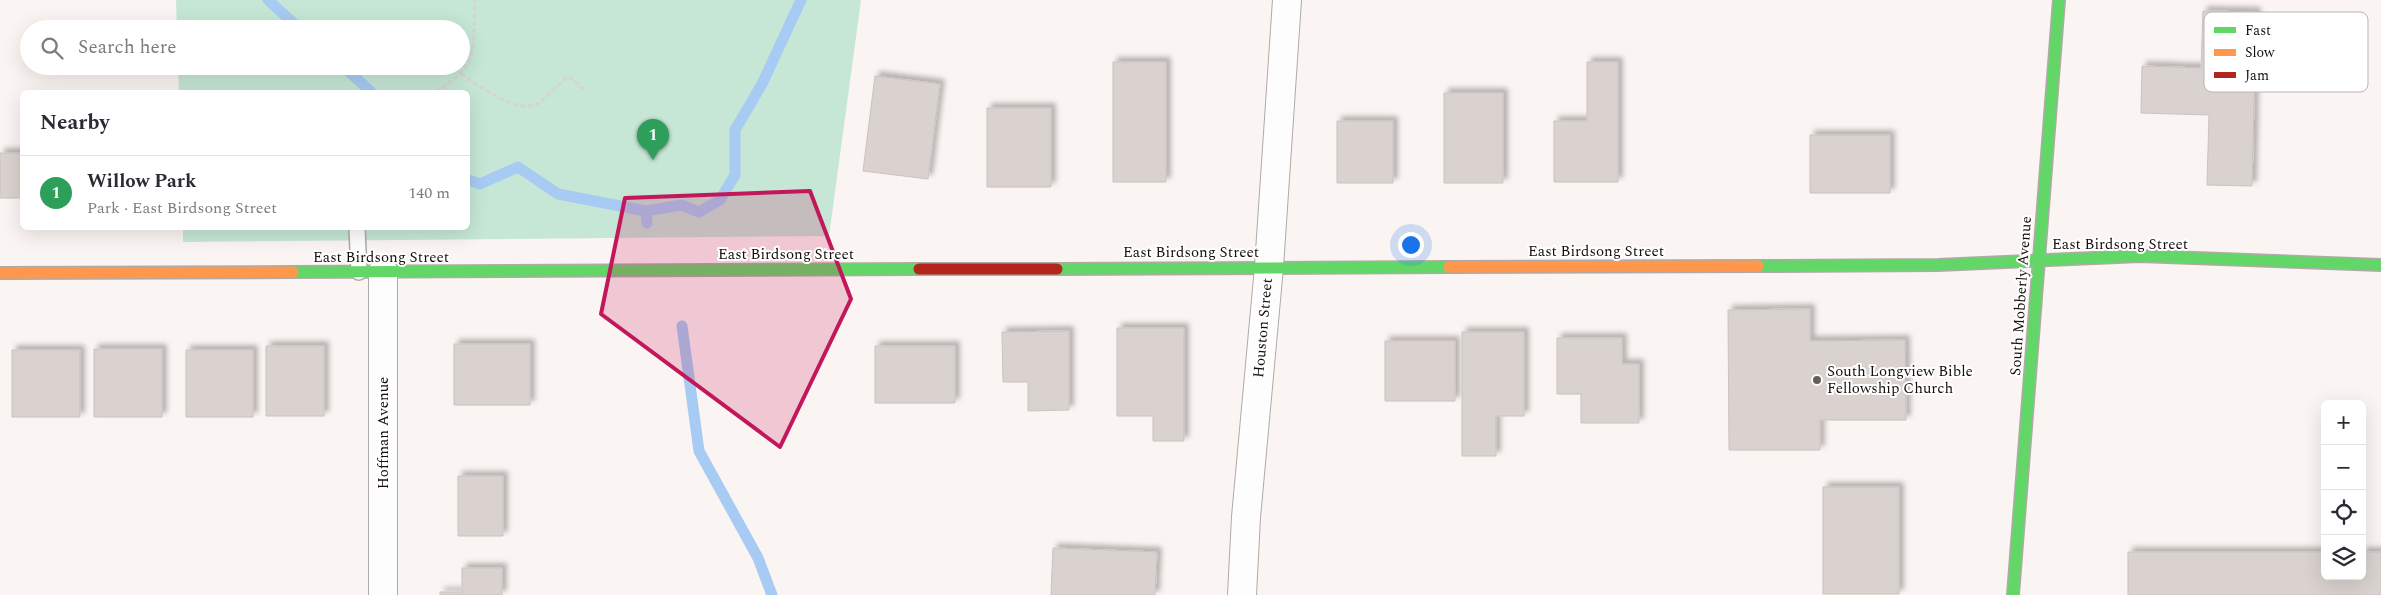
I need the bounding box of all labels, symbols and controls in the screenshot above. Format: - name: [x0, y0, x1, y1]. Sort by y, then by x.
- legend: [2204, 12, 2368, 92]
- search box: [20, 20, 470, 75]
- text: Fast: [2245, 20, 2271, 41]
- text: Search here: [78, 33, 177, 62]
- icon: search: [38, 34, 66, 62]
- text: Slow: [2245, 42, 2275, 63]
- text: Jam: [2245, 65, 2269, 86]
- text: Nearby: [40, 107, 110, 139]
- pin: 1: [637, 119, 669, 160]
- text: Willow Park: [87, 167, 196, 196]
- text: 1: [52, 181, 60, 205]
- text: 140 m: [408, 181, 450, 205]
- text: Park · East Birdsong Street: [87, 196, 277, 220]
- street label: South Mobberly Avenue: [2004, 215, 2038, 377]
- your location: [1398, 232, 1424, 258]
- street label: East Birdsong Street: [2052, 233, 2188, 256]
- street label: East Birdsong Street: [1528, 240, 1664, 263]
- street label: East Birdsong Street: [1123, 241, 1259, 264]
- street label: East Birdsong Street: [718, 243, 854, 266]
- street label: East Birdsong Street: [313, 246, 449, 269]
- street label: Houston Street: [1247, 277, 1279, 379]
- place label: South Longview Bible Fellowship Church: [1827, 360, 1973, 400]
- marker: South Longview Bible Fellowship Church: [1811, 374, 1823, 386]
- street label: Hoffman Avenue: [372, 377, 395, 489]
- map controls: [2321, 400, 2366, 580]
- button: +: [2321, 400, 2366, 445]
- button: −: [2321, 445, 2366, 490]
- button: locate: [2321, 490, 2366, 535]
- button: layers: [2321, 535, 2366, 580]

